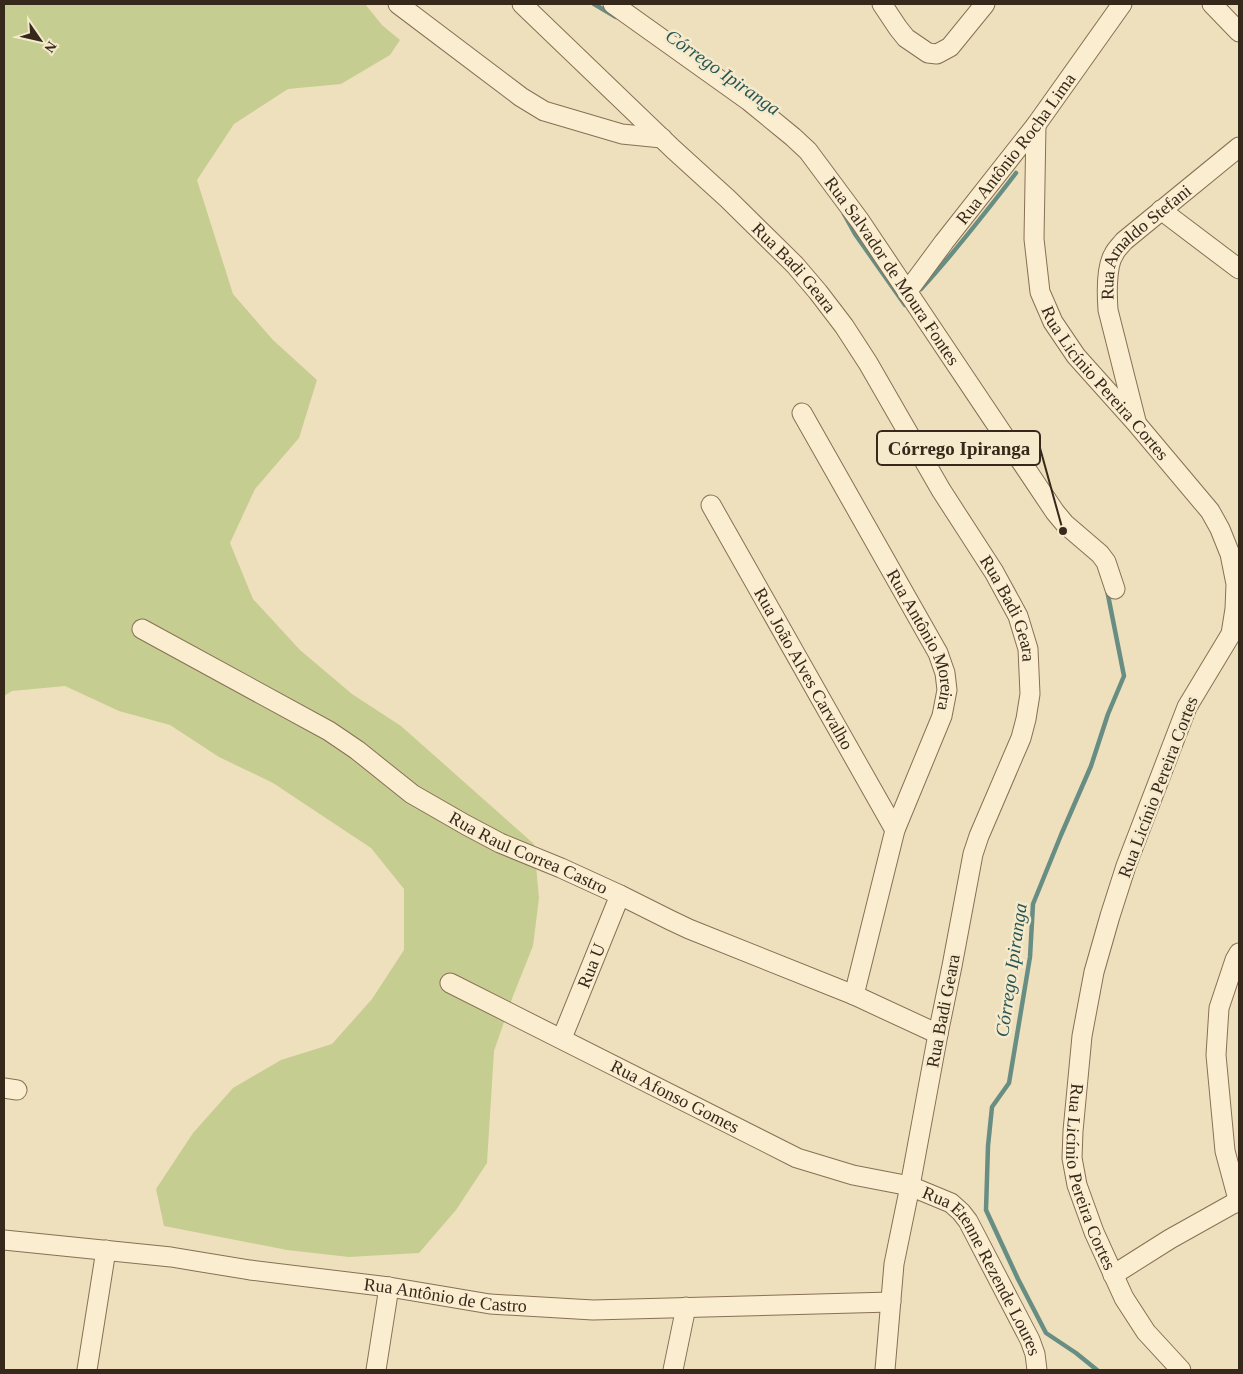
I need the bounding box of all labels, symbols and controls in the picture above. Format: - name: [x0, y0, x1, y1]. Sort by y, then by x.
- north arrow: [15, 15, 65, 65]
- water label: Córrego Ipiranga: [662, 25, 784, 119]
- text: N: [41, 39, 59, 55]
- street label: Rua Antônio Rocha Lima: [952, 69, 1080, 228]
- street label: Rua Salvador de Moura Fontes: [821, 173, 964, 369]
- street label: Rua Arnaldo Stefani: [1097, 180, 1195, 300]
- street label: Rua Badi Geara: [748, 218, 840, 317]
- street label: Rua Licínio Pereira Cortes: [1037, 303, 1173, 464]
- callout: Córrego Ipiranga: [877, 431, 1040, 465]
- text: Córrego Ipiranga: [888, 438, 1031, 459]
- street label: Rua Badi Geara: [976, 552, 1039, 662]
- street label: Rua Antônio Moreira: [883, 566, 957, 712]
- street label: Rua João Alves Carvalho: [750, 584, 857, 753]
- street label: Rua Licínio Pereira Cortes: [1114, 694, 1202, 880]
- street label: Rua Raul Correa Castro: [446, 807, 611, 898]
- water label: Córrego Ipiranga: [991, 902, 1031, 1038]
- street label: Rua U: [573, 940, 609, 991]
- street label: Rua Badi Geara: [922, 953, 964, 1069]
- street label: Rua Afonso Gomes: [608, 1056, 742, 1137]
- street label: Rua Licínio Pereira Cortes: [1062, 1083, 1120, 1273]
- street label: Rua Etenne Rezende Loures: [920, 1182, 1045, 1358]
- street label: Rua Antônio de Castro: [363, 1274, 527, 1316]

